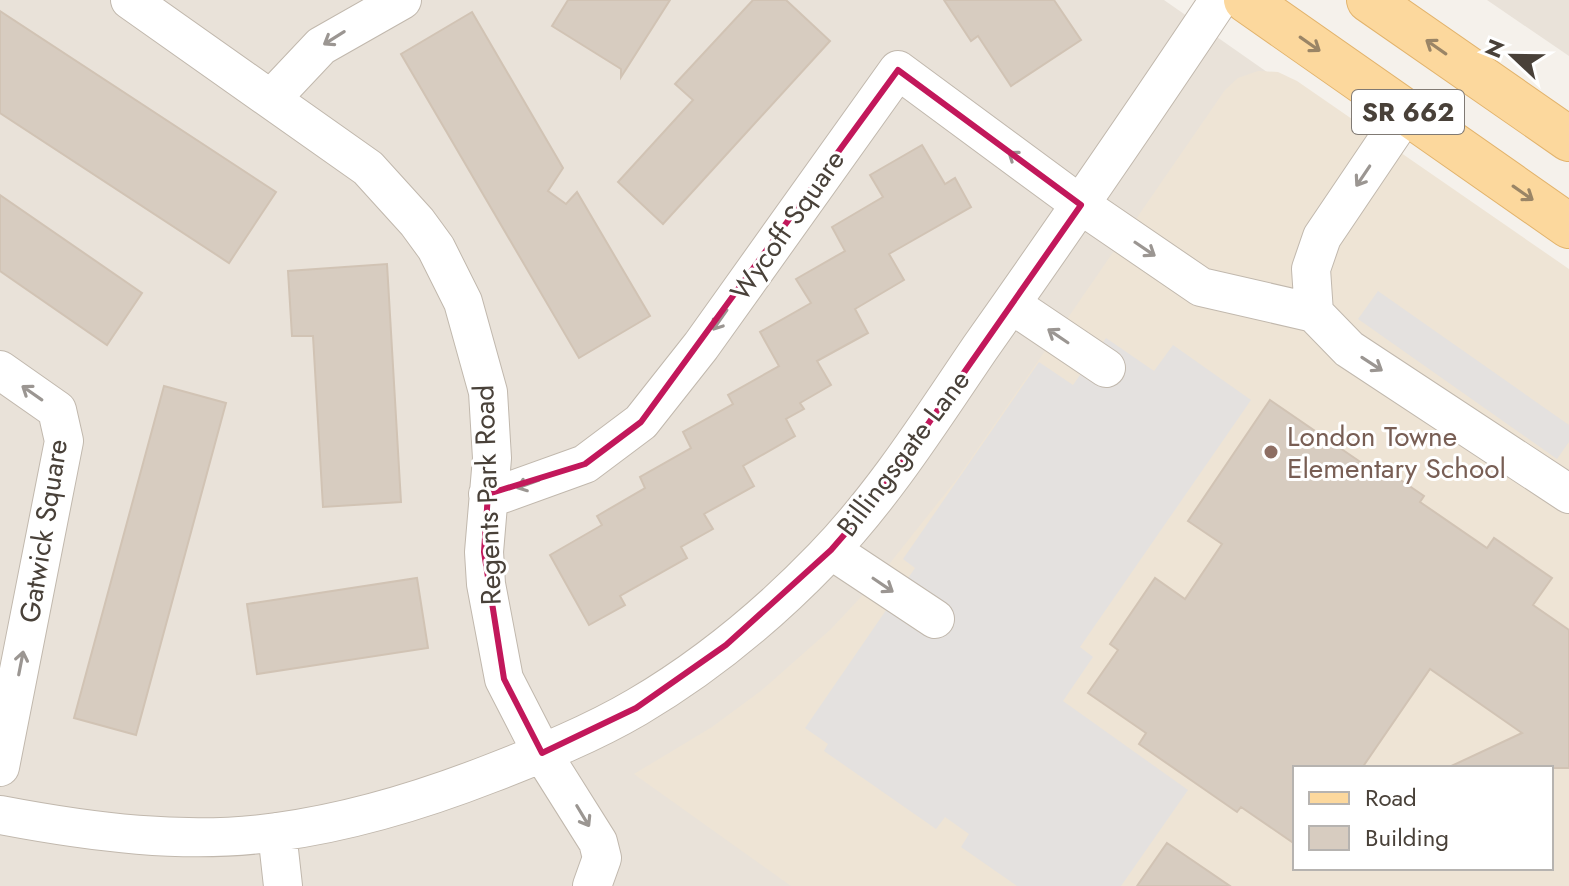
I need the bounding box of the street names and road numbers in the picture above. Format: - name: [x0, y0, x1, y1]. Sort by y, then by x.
- road number: SR 662: [1352, 90, 1464, 134]
- street label: Wycoff Square: [720, 142, 855, 309]
- street label: Billingsgate Lane: [827, 361, 980, 545]
- street label: Regents Park Road: [463, 384, 512, 606]
- street label: Gatwick Square: [9, 436, 78, 626]

